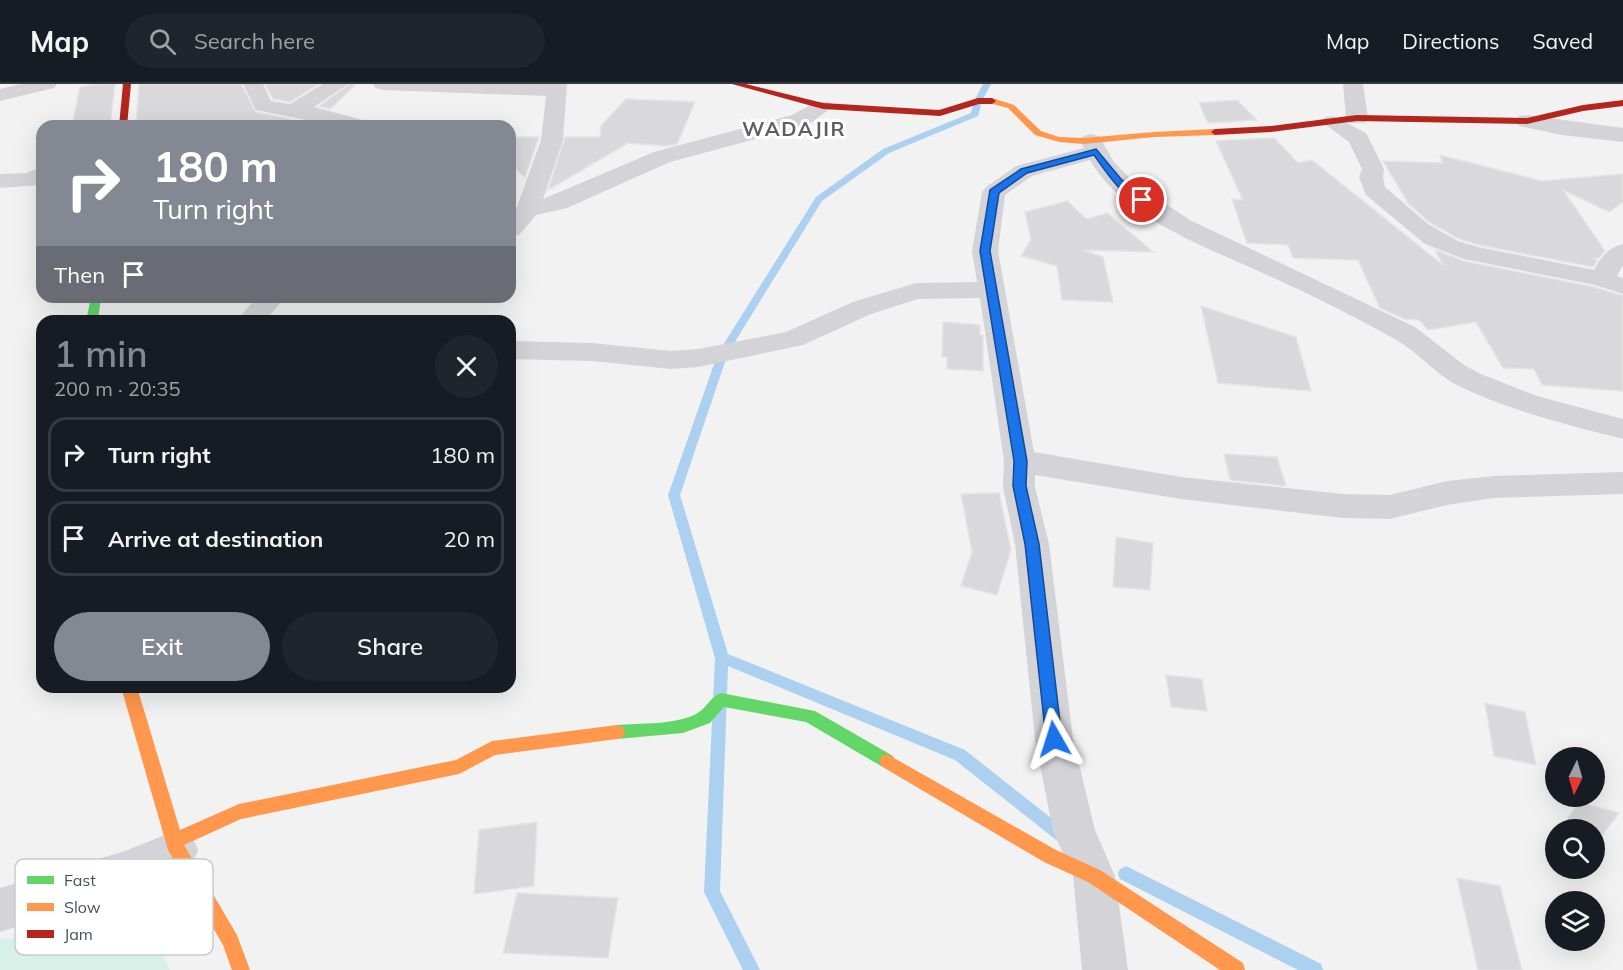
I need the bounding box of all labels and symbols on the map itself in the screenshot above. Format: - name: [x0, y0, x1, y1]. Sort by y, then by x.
- district label: WADAJIR: [742, 116, 846, 141]
- pin: [1116, 174, 1167, 225]
- position arrow: [1022, 707, 1086, 771]
- north arrow: [1545, 747, 1605, 807]
- legend: [15, 859, 213, 955]
- text: Fast: [64, 870, 96, 890]
- text: Slow: [64, 897, 101, 917]
- text: Jam: [64, 924, 93, 944]

